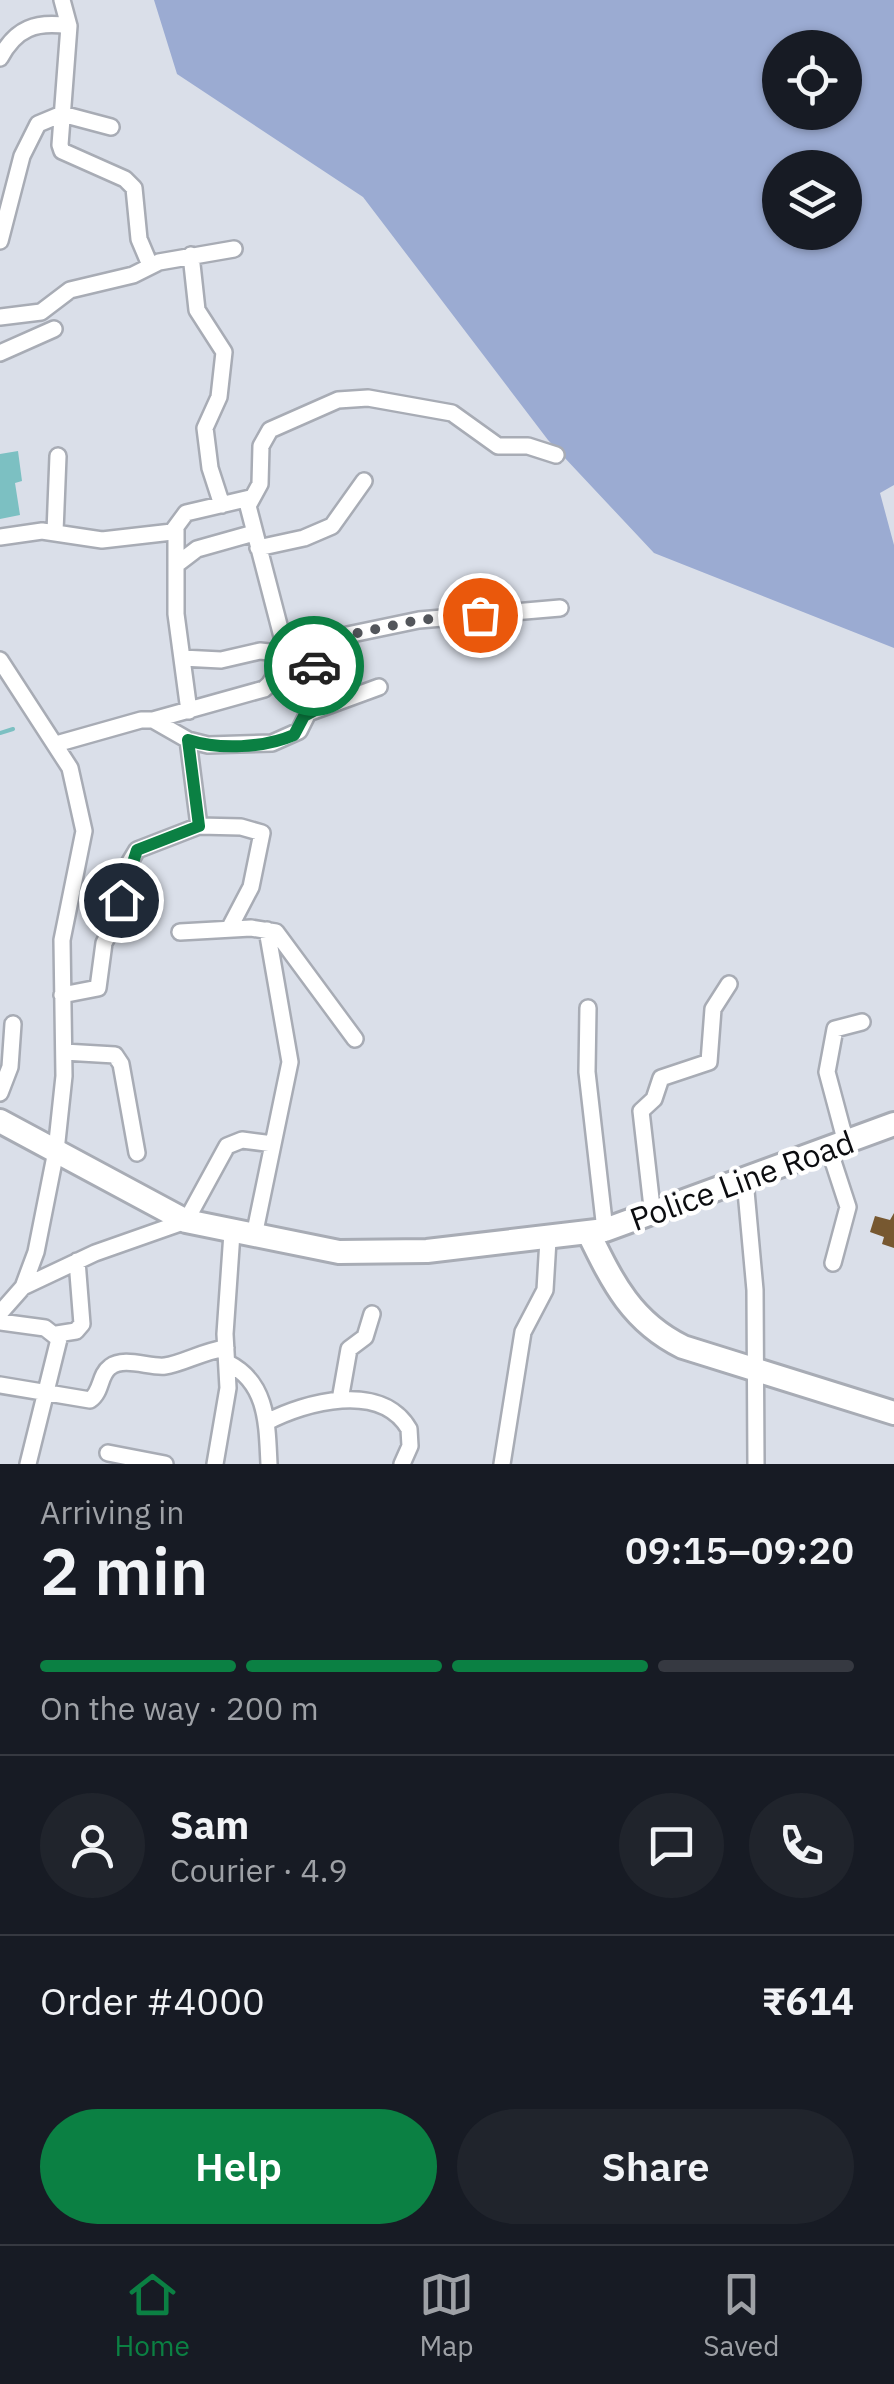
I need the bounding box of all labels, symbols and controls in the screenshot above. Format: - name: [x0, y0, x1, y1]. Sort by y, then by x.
- map controls: [762, 30, 862, 250]
- button: locate: [762, 30, 862, 130]
- button: layers: [762, 150, 862, 250]
- pin: [438, 573, 523, 658]
- icon: bag: [453, 588, 508, 643]
- courier: [264, 616, 364, 716]
- icon: car: [287, 639, 342, 694]
- pin: [79, 858, 164, 943]
- icon: home: [94, 873, 149, 928]
- street label: Police Line Road: [624, 1120, 859, 1240]
- text: Arriving in: [40, 1491, 185, 1533]
- text: 09:15–09:20: [625, 1525, 854, 1574]
- text: 2 min: [40, 1528, 208, 1613]
- text: On the way · 200 m: [40, 1687, 319, 1729]
- button: person: [40, 1793, 145, 1898]
- button: chat: [619, 1793, 724, 1898]
- button: phone: [749, 1793, 854, 1898]
- text: Sam: [170, 1800, 249, 1849]
- text: Courier · 4.9: [170, 1849, 348, 1891]
- text: Order #4000: [40, 1976, 265, 2025]
- text: ₹614: [762, 1976, 854, 2025]
- button: Help: [40, 2109, 437, 2224]
- button: Share: [457, 2109, 854, 2224]
- tab: Home: [115, 2267, 190, 2364]
- tab: Map: [419, 2267, 474, 2364]
- tab: Saved: [703, 2267, 779, 2364]

